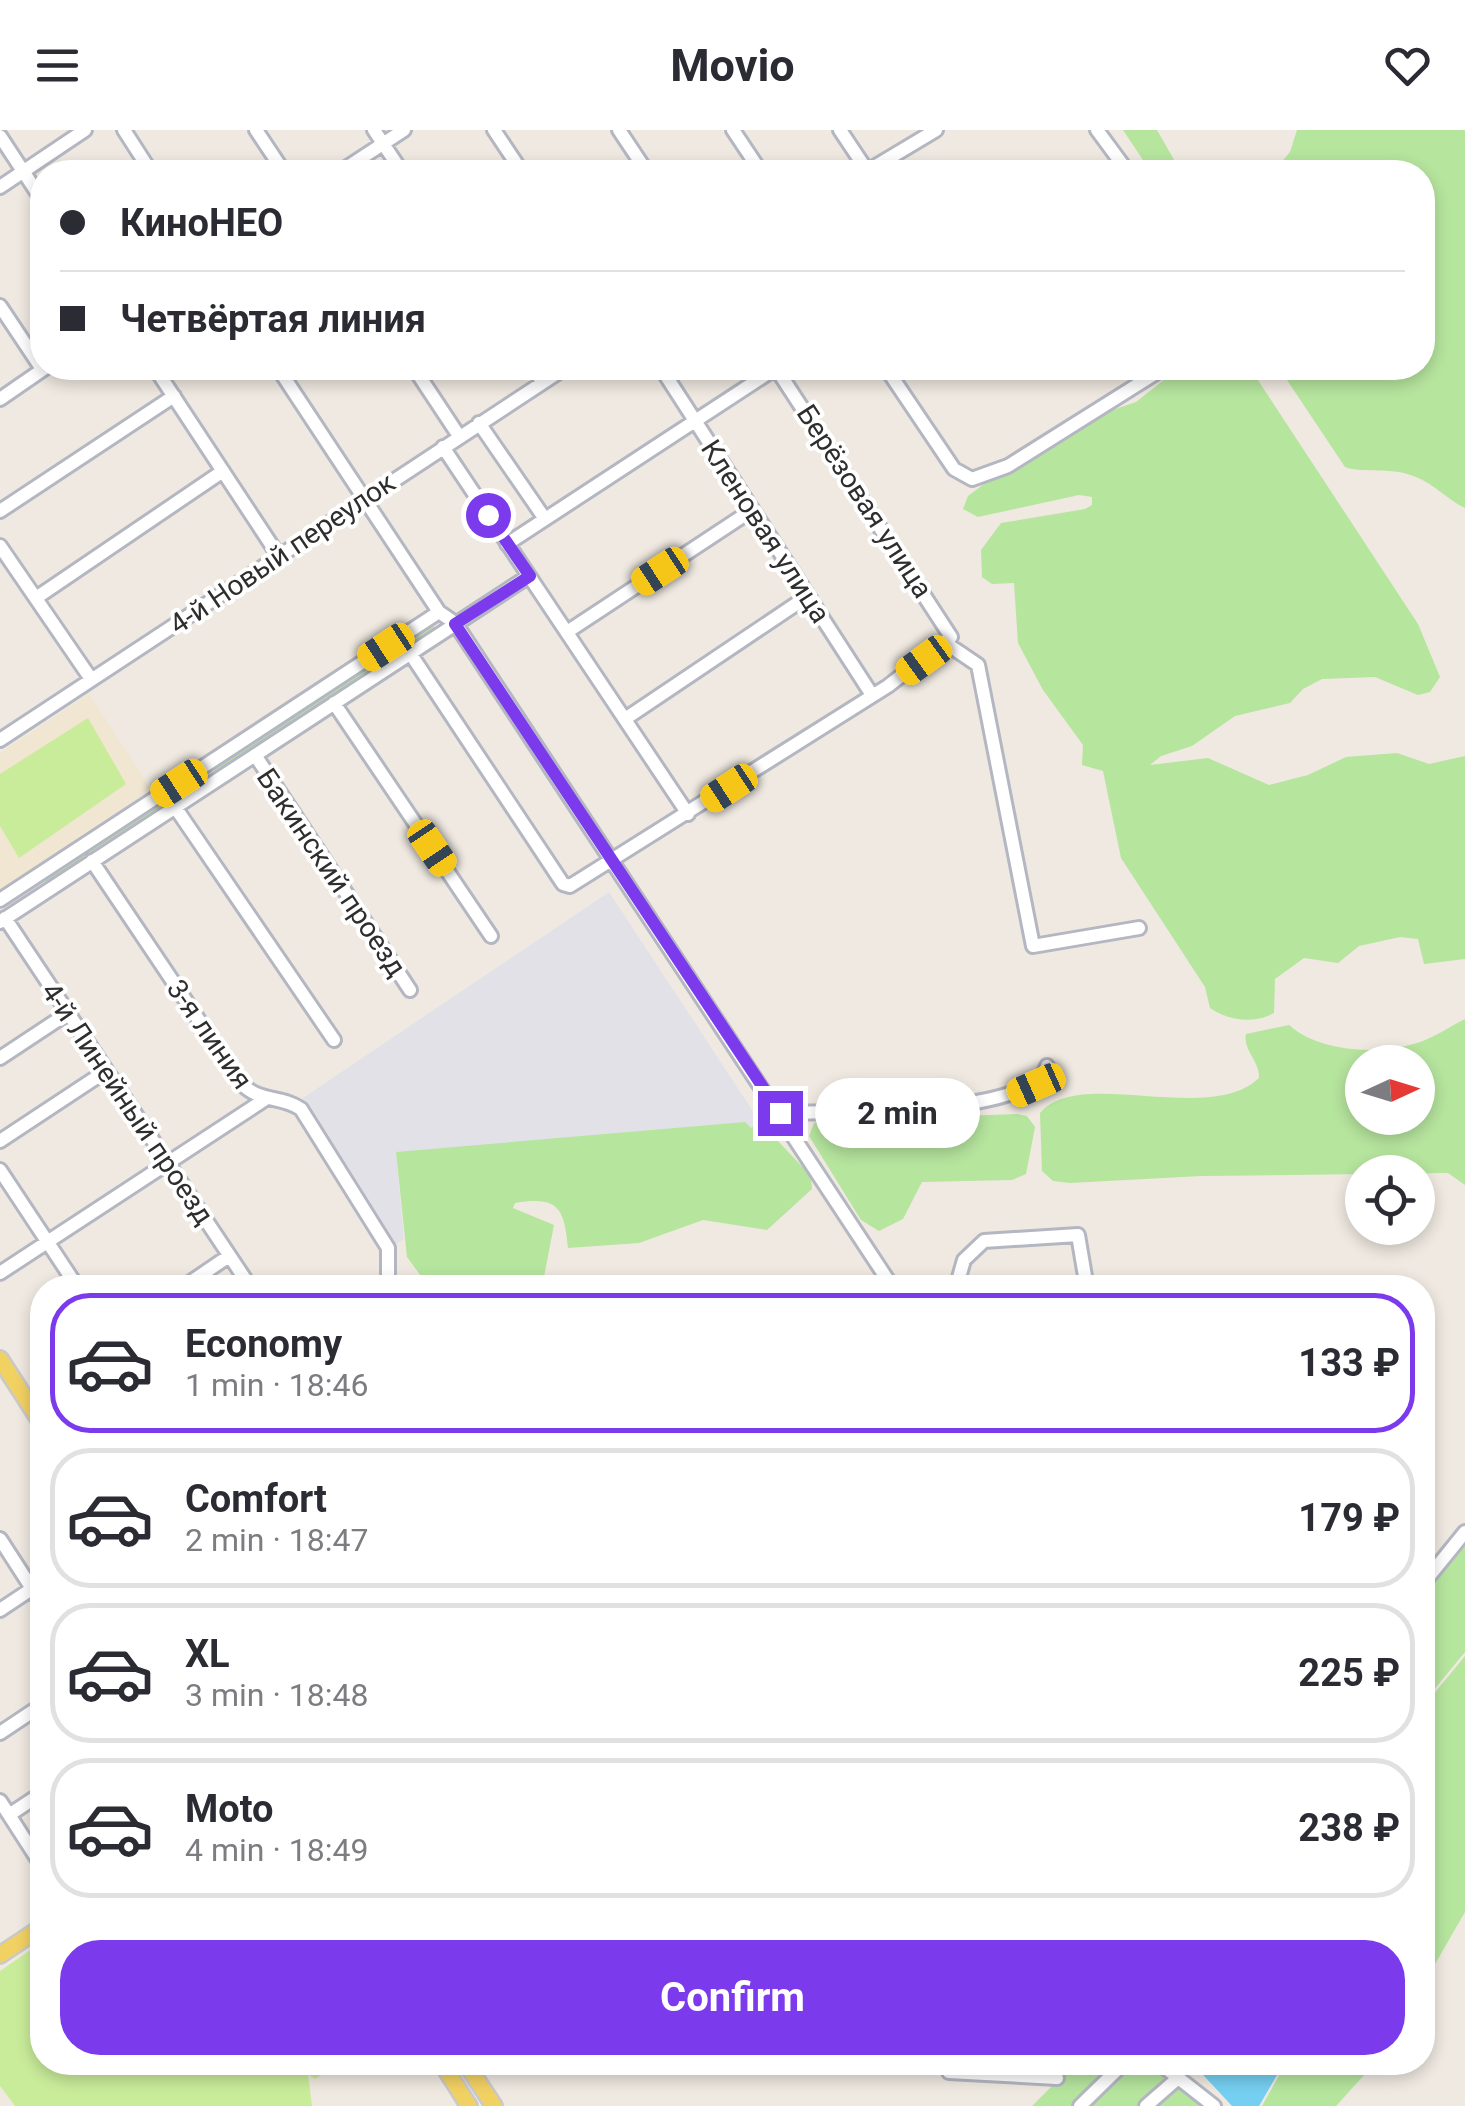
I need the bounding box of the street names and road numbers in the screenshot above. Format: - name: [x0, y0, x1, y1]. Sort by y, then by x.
- street label: Берёзовая улица: [790, 398, 939, 604]
- street label: Кленовая улица: [694, 434, 837, 629]
- street label: 4-й Новый переулок: [163, 466, 401, 641]
- street label: Бакинский проезд: [250, 762, 413, 982]
- street label: 3-я линия: [160, 973, 259, 1095]
- street label: 4-й Линейный проезд: [34, 976, 221, 1231]

